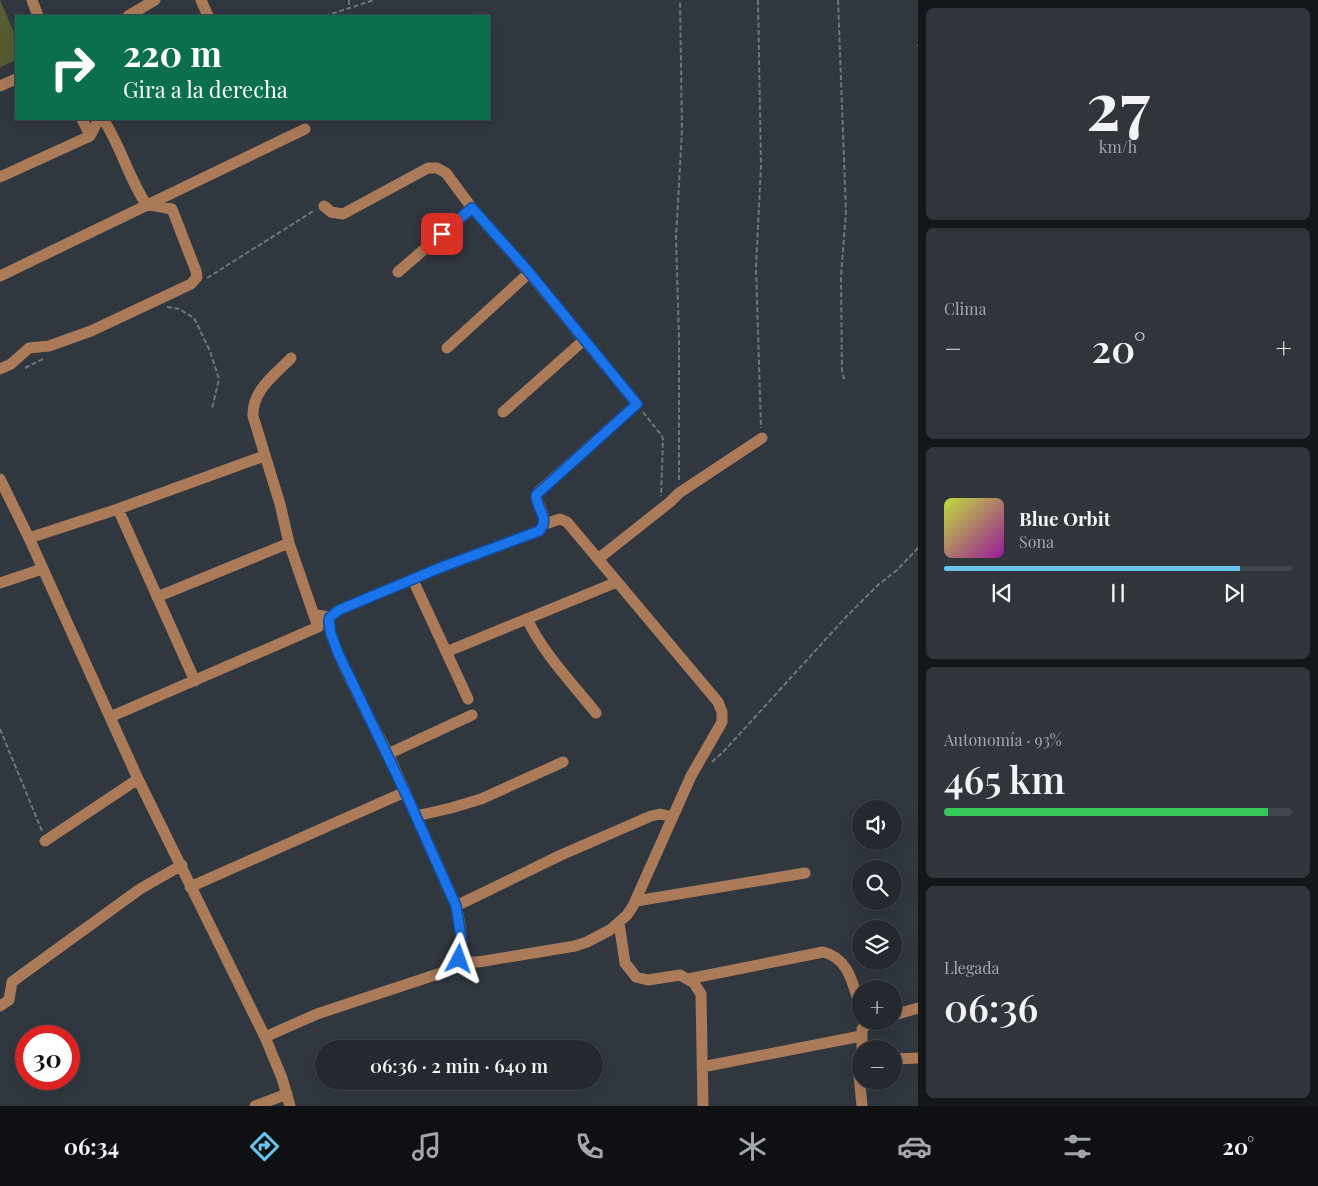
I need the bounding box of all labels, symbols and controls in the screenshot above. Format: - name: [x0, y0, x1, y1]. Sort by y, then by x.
- text: 220 m: [123, 29, 222, 76]
- icon: right: [40, 35, 105, 100]
- text: 27: [1086, 60, 1150, 146]
- text: Gira a la derecha: [123, 74, 288, 104]
- text: km/h: [1099, 136, 1137, 157]
- pin: [421, 213, 463, 255]
- icon: arrive: [428, 220, 456, 248]
- text: Clima: [944, 298, 986, 319]
- text: 20°: [1092, 322, 1146, 373]
- text: −: [944, 329, 962, 366]
- text: +: [1276, 329, 1292, 366]
- text: Blue Orbit: [1019, 505, 1110, 531]
- text: Sona: [1019, 531, 1054, 552]
- icon: previous: [988, 579, 1016, 607]
- icon: pause: [1104, 579, 1132, 607]
- icon: next: [1220, 579, 1248, 607]
- text: Autonomía · 93%: [944, 729, 1062, 750]
- text: 465 km: [944, 753, 1065, 804]
- map controls: [852, 800, 902, 1090]
- button: sound: [852, 800, 902, 850]
- button: search: [852, 860, 902, 910]
- button: layers: [852, 920, 902, 970]
- position arrow: [432, 932, 484, 984]
- text: Llegada: [944, 957, 999, 978]
- button: +: [852, 980, 902, 1030]
- text: 06:36: [944, 981, 1038, 1032]
- speed limit sign: 30: [15, 1025, 80, 1090]
- button: −: [852, 1040, 902, 1090]
- text: 06:36 · 2 min · 640 m: [370, 1052, 548, 1078]
- icon: directions: [247, 1129, 282, 1164]
- icon: music: [409, 1129, 444, 1164]
- icon: phone: [572, 1129, 607, 1164]
- icon: climate: [735, 1129, 770, 1164]
- icon: car: [897, 1129, 932, 1164]
- icon: filters: [1060, 1129, 1095, 1164]
- text: 06:34: [64, 1131, 119, 1161]
- text: 20°: [1222, 1131, 1254, 1161]

